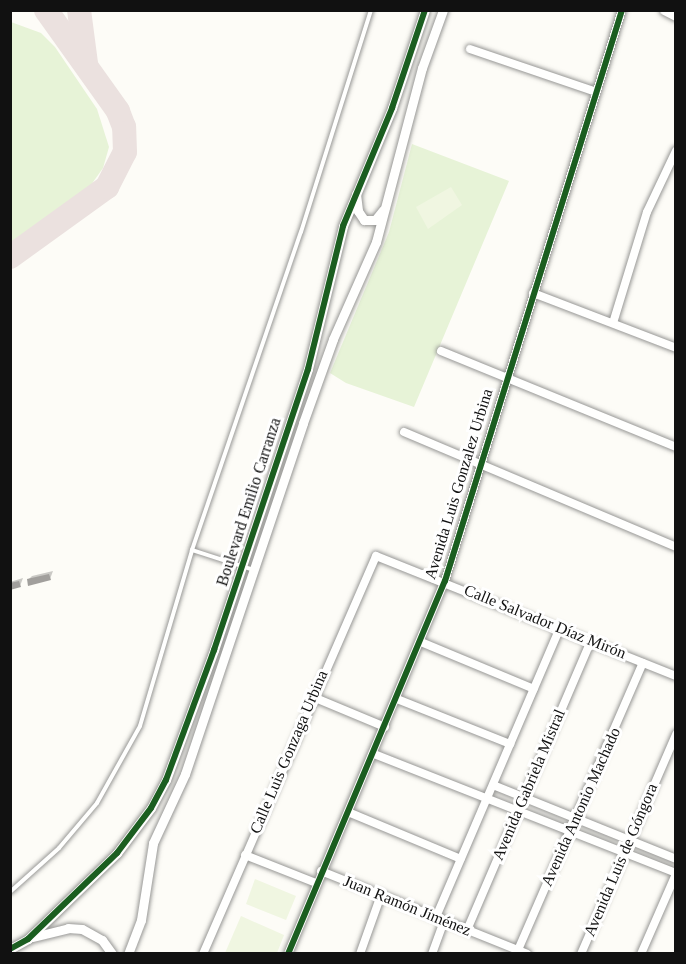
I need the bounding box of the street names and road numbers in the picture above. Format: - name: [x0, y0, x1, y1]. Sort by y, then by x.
- street label: Avenida Luis Gonzalez Urbina: [421, 386, 497, 582]
- street label: Boulevard Emilio Carranza: [213, 415, 285, 589]
- street label: Calle Salvador Díaz Mirón: [461, 581, 629, 663]
- street label: Calle Luis Gonzaga Urbina: [246, 667, 332, 837]
- street label: Avenida Gabriela Mistral: [488, 707, 570, 863]
- street label: Avenida Antonio Machado: [537, 724, 625, 890]
- street label: Avenida Luis de Góngora: [580, 781, 662, 939]
- street label: Juan Ramón Jiménez: [340, 872, 474, 940]

